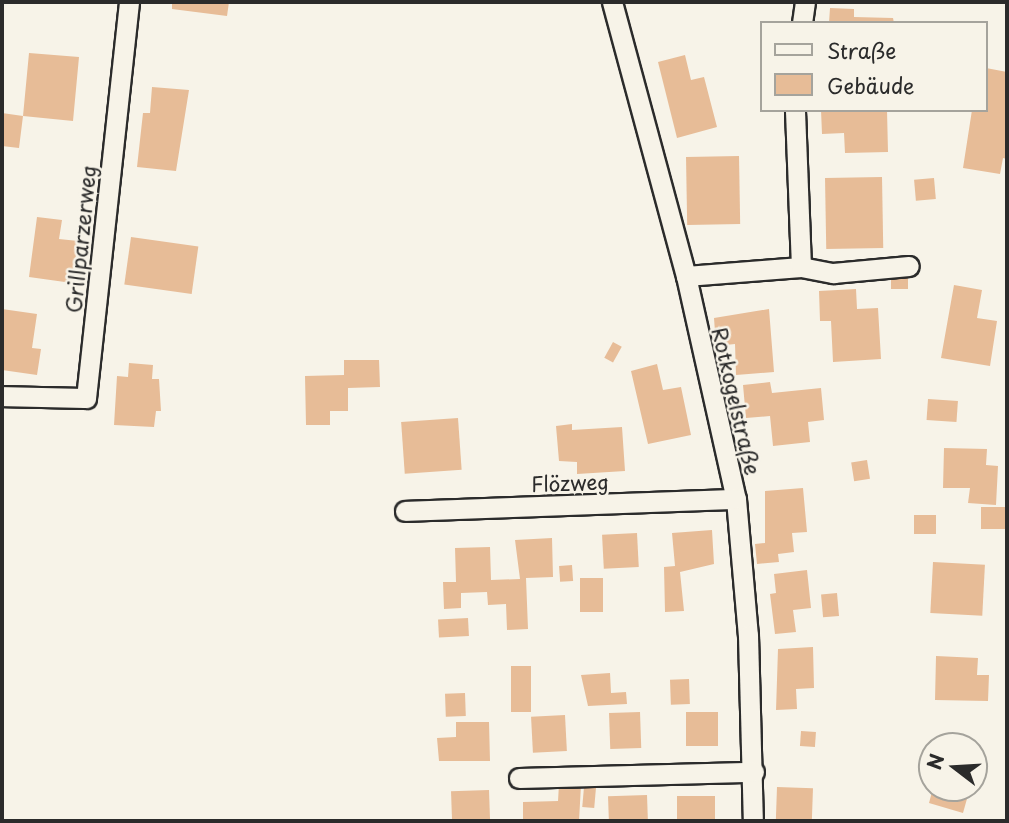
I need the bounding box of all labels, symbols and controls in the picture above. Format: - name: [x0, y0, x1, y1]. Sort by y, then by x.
- legend: [760, 21, 988, 112]
- text: Straße: [827, 34, 896, 66]
- text: Gebäude: [827, 69, 914, 101]
- street label: Grillparzerweg: [60, 164, 100, 314]
- street label: Rotkogelstraße: [708, 325, 766, 477]
- street label: Flözweg: [531, 468, 609, 496]
- north arrow: [918, 732, 988, 802]
- text: N: [919, 750, 950, 773]

